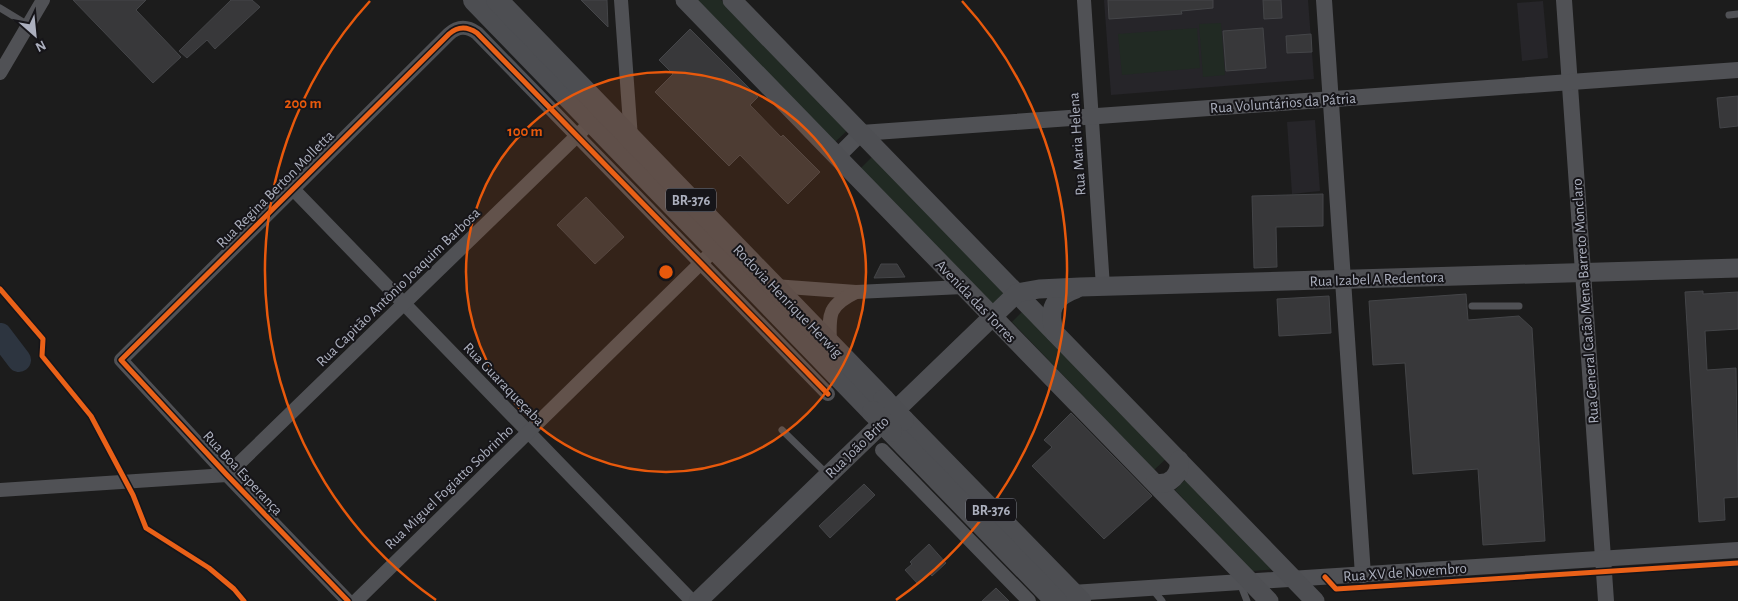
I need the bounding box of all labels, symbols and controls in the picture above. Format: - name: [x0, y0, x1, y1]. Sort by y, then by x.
- north arrow: [10, 10, 60, 60]
- text: N: [33, 37, 48, 54]
- street label: Rua Voluntários da Pátria: [1210, 91, 1357, 116]
- street label: Rua Maria Helena: [1066, 92, 1089, 196]
- text: 200 m: [284, 96, 322, 111]
- text: 100 m: [507, 124, 543, 139]
- street label: Rua Regina Berton Molletta: [214, 128, 337, 251]
- street label: Rua General Catão Mena Barreto Monclaro: [1569, 178, 1602, 424]
- road number: BR-376: [666, 188, 716, 212]
- street label: Rua Capitão Antônio Joaquim Barbosa: [314, 205, 483, 370]
- street label: Rodovia Henrique Herwig: [730, 242, 846, 361]
- street label: Avenida das Torres: [933, 257, 1019, 346]
- centre of rings: [657, 263, 675, 281]
- street label: Rua Izabel A Redentora: [1309, 270, 1445, 289]
- street label: Rua Guaraqueçaba: [460, 340, 547, 429]
- street label: Rua João Brito: [823, 414, 892, 481]
- street label: Rua Miguel Fogiatto Sobrinho: [382, 422, 516, 553]
- street label: Rua Boa Esperança: [200, 428, 285, 518]
- road number: BR-376: [966, 498, 1016, 522]
- street label: Rua XV de Novembro: [1343, 561, 1467, 584]

